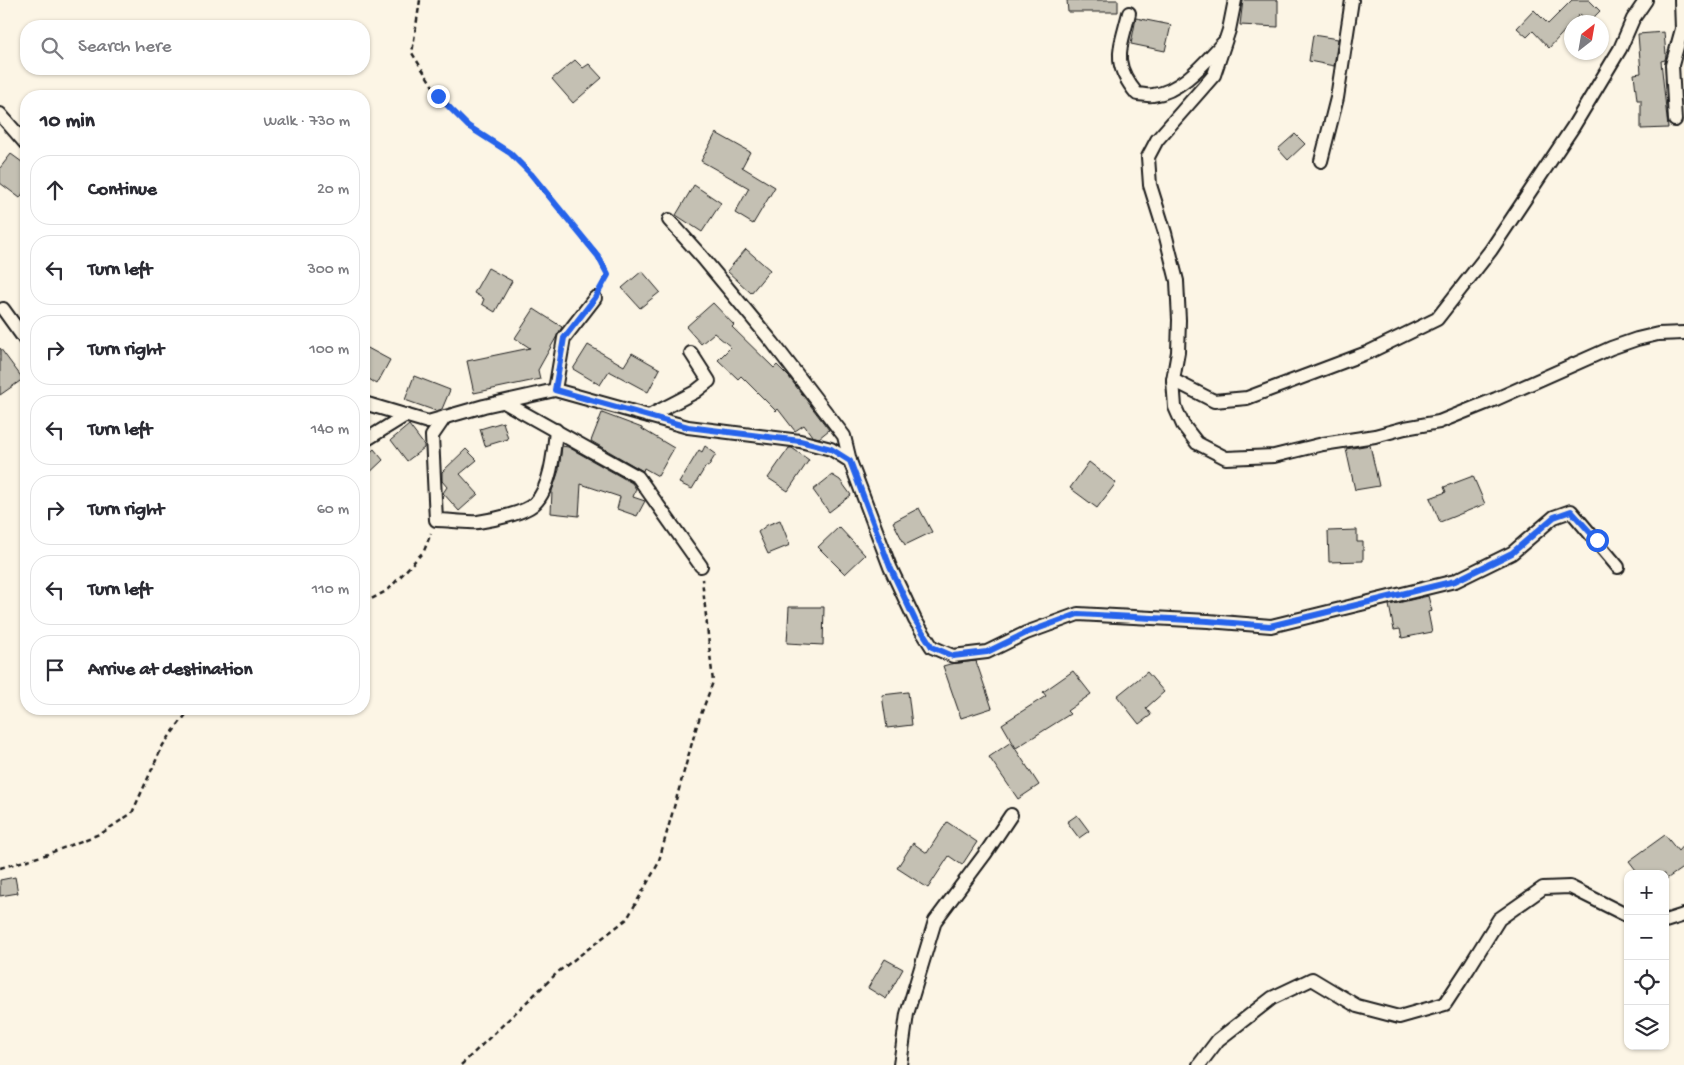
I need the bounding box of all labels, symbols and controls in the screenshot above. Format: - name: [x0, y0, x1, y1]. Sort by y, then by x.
- north arrow: [1564, 15, 1609, 60]
- search box: [20, 20, 370, 75]
- icon: search: [38, 34, 66, 62]
- text: Search here: [78, 36, 172, 59]
- route end: [427, 85, 450, 108]
- text: 10 min: [40, 110, 95, 135]
- text: Walk · 730 m: [263, 113, 350, 132]
- icon: ahead: [41, 176, 69, 204]
- text: Continue: [88, 179, 157, 202]
- text: 20 m: [317, 181, 349, 200]
- icon: left: [41, 256, 69, 284]
- text: Turn left: [88, 259, 152, 282]
- text: 300 m: [307, 261, 349, 280]
- icon: right: [41, 336, 69, 364]
- text: Turn right: [88, 339, 164, 362]
- text: 100 m: [309, 341, 349, 360]
- icon: left: [41, 416, 69, 444]
- text: Turn left: [88, 419, 152, 442]
- text: 140 m: [311, 421, 349, 440]
- icon: right: [41, 496, 69, 524]
- text: Turn right: [88, 499, 164, 522]
- text: 60 m: [317, 501, 349, 520]
- route start: [1586, 529, 1609, 552]
- icon: left: [41, 576, 69, 604]
- text: Turn left: [88, 579, 152, 602]
- text: 110 m: [312, 581, 349, 600]
- icon: arrive: [41, 656, 69, 684]
- text: Arrive at destination: [88, 659, 252, 682]
- map controls: [1624, 870, 1669, 1050]
- button: +: [1624, 870, 1669, 915]
- button: −: [1624, 915, 1669, 960]
- button: locate: [1624, 960, 1669, 1005]
- button: layers: [1624, 1005, 1669, 1050]

